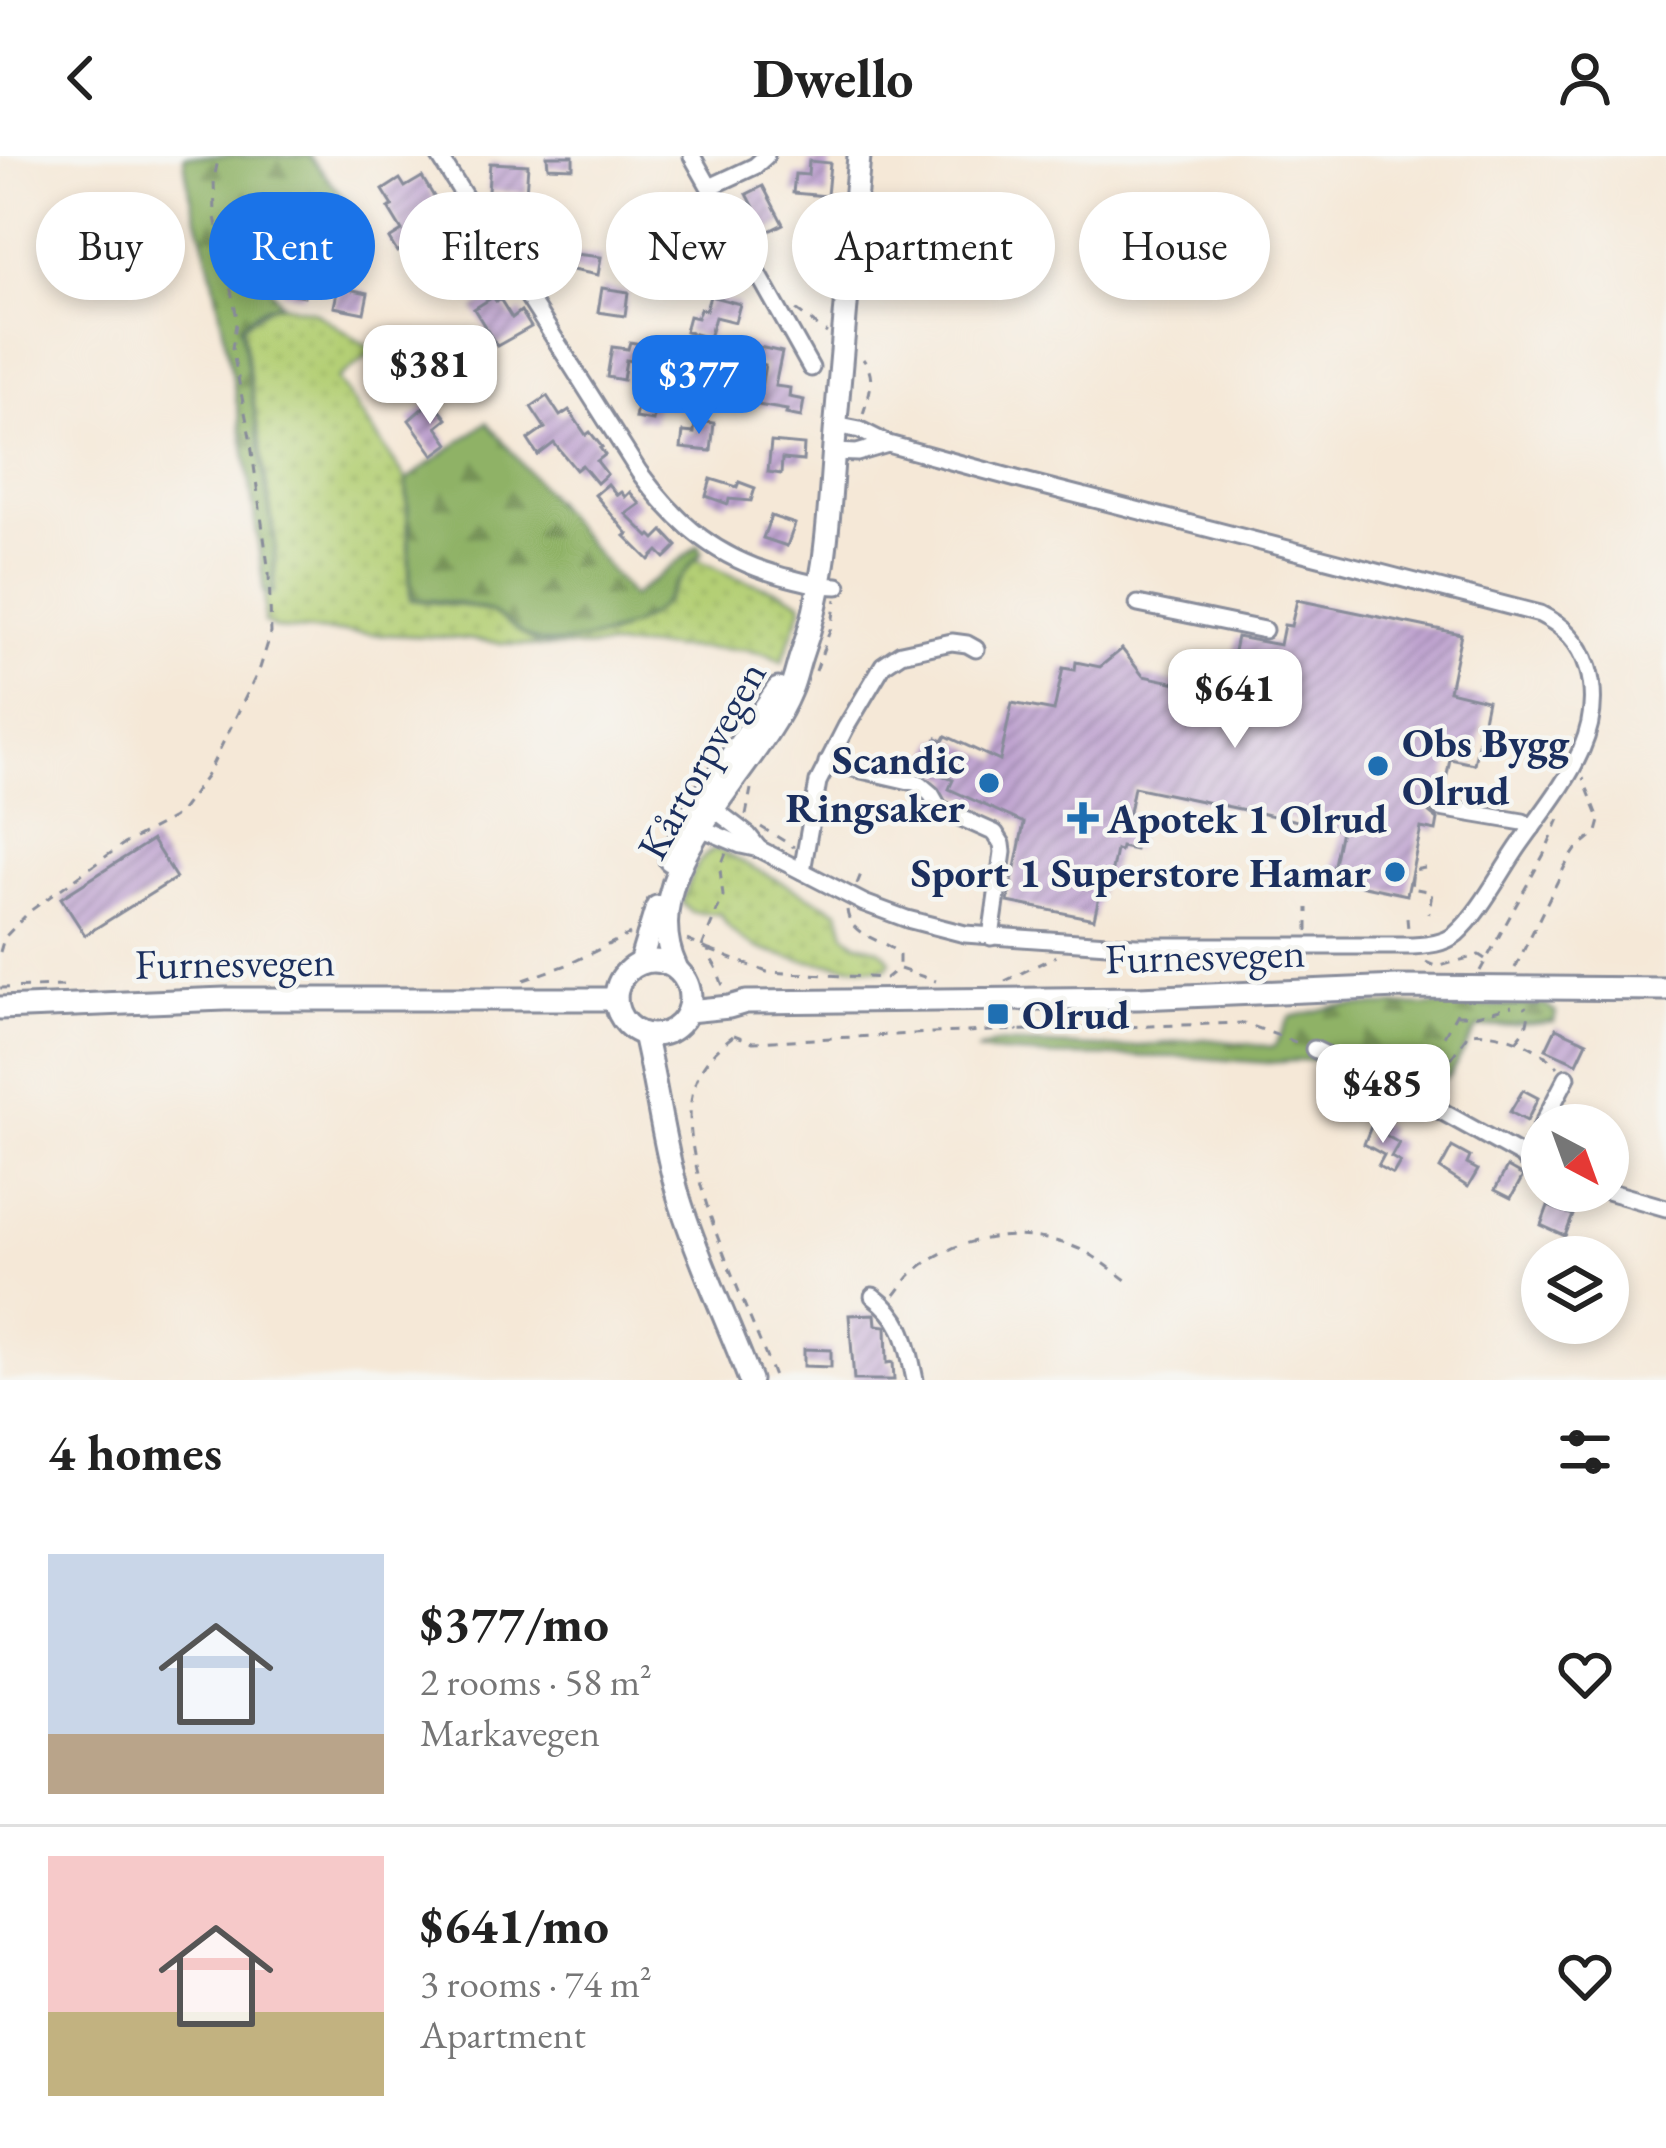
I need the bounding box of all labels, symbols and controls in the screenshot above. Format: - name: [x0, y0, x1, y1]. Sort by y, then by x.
- text: Dwello: [753, 43, 913, 113]
- icon: back: [48, 45, 114, 111]
- icon: person: [1552, 45, 1618, 111]
- chip: Buy: [36, 192, 185, 300]
- chip: Rent: [209, 192, 375, 300]
- chip: Filters: [399, 192, 582, 300]
- chip: New: [606, 192, 768, 300]
- chip: Apartment: [792, 192, 1055, 300]
- chip: House: [1079, 192, 1270, 300]
- pin: $381: [359, 325, 501, 427]
- pin: $377: [628, 335, 770, 437]
- text: $381: [390, 338, 470, 389]
- text: $377: [659, 348, 739, 399]
- pin: $641: [1164, 649, 1306, 751]
- street label: Kårtorpvegen: [624, 651, 779, 869]
- text: $641: [1195, 662, 1275, 713]
- place label: Obs Bygg Olrud: [1402, 715, 1570, 818]
- place label: Scandic Ringsaker: [785, 732, 966, 835]
- marker: Obs Bygg Olrud: [1365, 753, 1391, 779]
- marker: Scandic Ringsaker: [976, 770, 1002, 796]
- place label: Apotek 1 Olrud: [1106, 791, 1387, 846]
- marker: Apotek 1 Olrud: [1070, 805, 1096, 831]
- place label: Sport 1 Superstore Hamar: [911, 845, 1372, 900]
- marker: Sport 1 Superstore Hamar: [1382, 859, 1408, 885]
- street label: Furnesvegen: [1104, 925, 1306, 986]
- street label: Furnesvegen: [134, 933, 336, 992]
- place label: Olrud: [1022, 987, 1130, 1042]
- marker: Olrud: [985, 1001, 1011, 1027]
- pin: $485: [1312, 1044, 1454, 1146]
- text: $485: [1343, 1057, 1423, 1108]
- north arrow: [1521, 1104, 1629, 1212]
- map controls: [1521, 1104, 1629, 1344]
- button: layers: [1521, 1236, 1629, 1344]
- text: 4 homes: [48, 1419, 222, 1485]
- icon: filters: [1552, 1419, 1618, 1485]
- text: $377/mo: [420, 1590, 609, 1656]
- icon: home: [144, 1602, 288, 1746]
- icon: heart: [1552, 1641, 1618, 1707]
- text: 2 rooms · 58 m²: [420, 1656, 652, 1707]
- text: Markavegen: [420, 1707, 600, 1758]
- text: $641/mo: [420, 1892, 609, 1958]
- icon: home: [144, 1904, 288, 2048]
- icon: heart: [1552, 1943, 1618, 2009]
- text: 3 rooms · 74 m²: [420, 1958, 652, 2009]
- text: Apartment: [420, 2009, 586, 2060]

